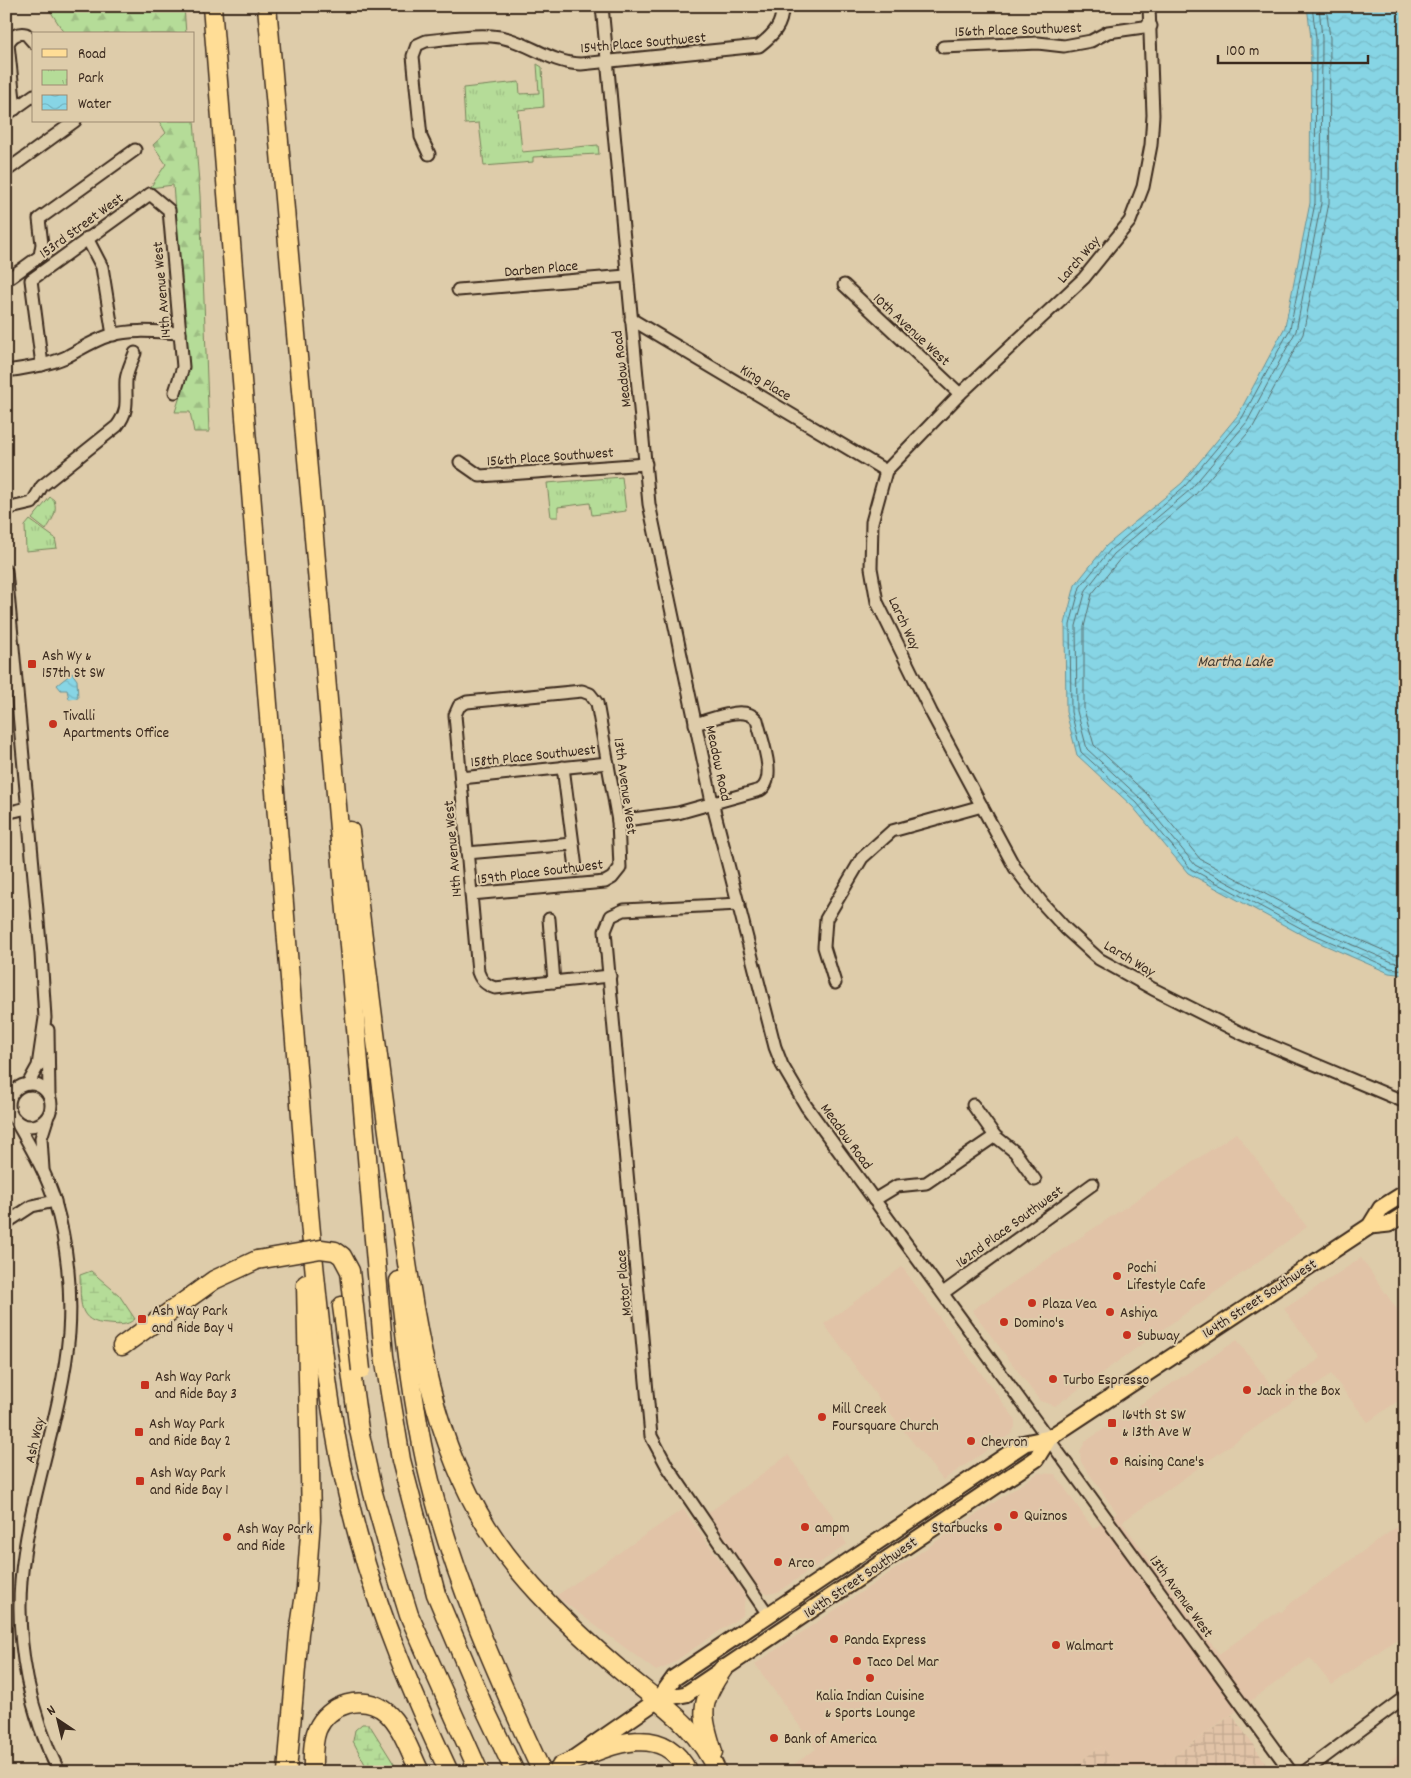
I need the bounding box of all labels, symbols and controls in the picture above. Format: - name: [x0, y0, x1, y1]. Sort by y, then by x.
- street label: 156th Place Southwest: [954, 18, 1082, 44]
- street label: 154th Place Southwest: [579, 28, 707, 60]
- legend: [32, 32, 195, 122]
- scale bar: [1218, 32, 1368, 64]
- text: 100 m: [1226, 41, 1259, 63]
- text: Road: [78, 44, 106, 66]
- text: Park: [78, 68, 104, 90]
- text: Water: [78, 94, 112, 116]
- street label: 153rd Street West: [35, 188, 129, 265]
- street label: Larch Way: [1053, 231, 1107, 289]
- street label: 14th Avenue West: [148, 240, 178, 339]
- street label: Darben Place: [503, 256, 579, 284]
- street label: 10th Avenue West: [867, 289, 955, 373]
- street label: Meadow Road: [607, 329, 639, 408]
- street label: King Place: [735, 360, 795, 408]
- street label: 156th Place Southwest: [486, 443, 615, 473]
- street label: Larch Way: [881, 593, 926, 655]
- place label: Ash Wy & 157th St SW: [42, 646, 105, 685]
- water label: Martha Lake: [1198, 651, 1273, 674]
- marker: Ash Wy & 157th St SW: [26, 658, 38, 670]
- place label: Tivalli Apartments Office: [63, 706, 169, 745]
- marker: Tivalli Apartments Office: [47, 718, 59, 730]
- street label: Meadow Road: [698, 723, 736, 803]
- street label: 13th Avenue West: [606, 737, 642, 836]
- street label: 158th Place Southwest: [469, 739, 597, 775]
- street label: 14th Avenue West: [439, 799, 469, 898]
- street label: 159th Place Southwest: [476, 854, 605, 892]
- street label: Larch Way: [1099, 936, 1160, 984]
- street label: Meadow Road: [814, 1099, 877, 1175]
- street label: 162nd Place Southwest: [952, 1181, 1069, 1274]
- street label: Motor Place: [611, 1248, 639, 1317]
- street label: 164th Street Southwest: [1198, 1254, 1322, 1345]
- place label: Pochi Lifestyle Cafe: [1127, 1258, 1206, 1297]
- marker: Pochi Lifestyle Cafe: [1111, 1270, 1123, 1282]
- place label: Plaza Vea: [1042, 1294, 1097, 1316]
- marker: Plaza Vea: [1026, 1297, 1038, 1309]
- place label: Ash Way Park and Ride Bay 4: [152, 1301, 233, 1340]
- place label: Ashiya: [1120, 1303, 1158, 1325]
- marker: Ashiya: [1104, 1306, 1116, 1318]
- marker: Ash Way Park and Ride Bay 4: [136, 1313, 148, 1325]
- place label: Domino's: [1014, 1313, 1064, 1335]
- marker: Domino's: [998, 1316, 1010, 1328]
- place label: Subway: [1137, 1326, 1180, 1348]
- marker: Subway: [1121, 1329, 1133, 1341]
- place label: Ash Way Park and Ride Bay 3: [155, 1367, 237, 1406]
- place label: Turbo Espresso: [1063, 1370, 1149, 1392]
- marker: Turbo Espresso: [1047, 1373, 1059, 1385]
- marker: Ash Way Park and Ride Bay 3: [139, 1379, 151, 1391]
- place label: Jack in the Box: [1257, 1381, 1340, 1403]
- marker: Jack in the Box: [1241, 1384, 1253, 1396]
- place label: Mill Creek Foursquare Church: [832, 1399, 939, 1438]
- place label: 164th St SW & 13th Ave W: [1122, 1405, 1191, 1444]
- marker: Mill Creek Foursquare Church: [816, 1411, 828, 1423]
- street label: Ash Way: [20, 1414, 52, 1466]
- place label: Ash Way Park and Ride Bay 2: [149, 1414, 231, 1453]
- marker: 164th St SW & 13th Ave W: [1106, 1417, 1118, 1429]
- marker: Ash Way Park and Ride Bay 2: [133, 1426, 145, 1438]
- place label: Chevron: [981, 1432, 1027, 1454]
- marker: Chevron: [965, 1435, 977, 1447]
- place label: Raising Cane's: [1124, 1452, 1204, 1474]
- marker: Raising Cane's: [1108, 1455, 1120, 1467]
- place label: Ash Way Park and Ride Bay 1: [150, 1463, 229, 1502]
- marker: Ash Way Park and Ride Bay 1: [134, 1475, 146, 1487]
- place label: Quiznos: [1024, 1506, 1068, 1528]
- marker: Quiznos: [1008, 1509, 1020, 1521]
- place label: ampm: [815, 1518, 850, 1540]
- place label: Starbucks: [932, 1518, 988, 1540]
- place label: Ash Way Park and Ride: [237, 1519, 313, 1558]
- marker: ampm: [799, 1521, 811, 1533]
- marker: Starbucks: [992, 1521, 1004, 1533]
- marker: Ash Way Park and Ride: [221, 1531, 233, 1543]
- street label: 164th Street Southwest: [800, 1532, 923, 1625]
- street label: 13th Avenue West: [1143, 1551, 1218, 1643]
- place label: Arco: [788, 1553, 815, 1575]
- marker: Arco: [772, 1556, 784, 1568]
- place label: Panda Express: [844, 1630, 926, 1652]
- marker: Panda Express: [828, 1633, 840, 1645]
- place label: Walmart: [1066, 1636, 1114, 1658]
- marker: Walmart: [1050, 1639, 1062, 1651]
- place label: Taco Del Mar: [867, 1652, 939, 1674]
- marker: Taco Del Mar: [851, 1655, 863, 1667]
- marker: Kalia Indian Cuisine & Sports Lounge: [864, 1672, 876, 1684]
- place label: Kalia Indian Cuisine & Sports Lounge: [816, 1686, 925, 1725]
- north arrow: [32, 1696, 82, 1746]
- text: N: [43, 1701, 60, 1721]
- place label: Bank of America: [784, 1729, 877, 1751]
- marker: Bank of America: [768, 1732, 780, 1744]

